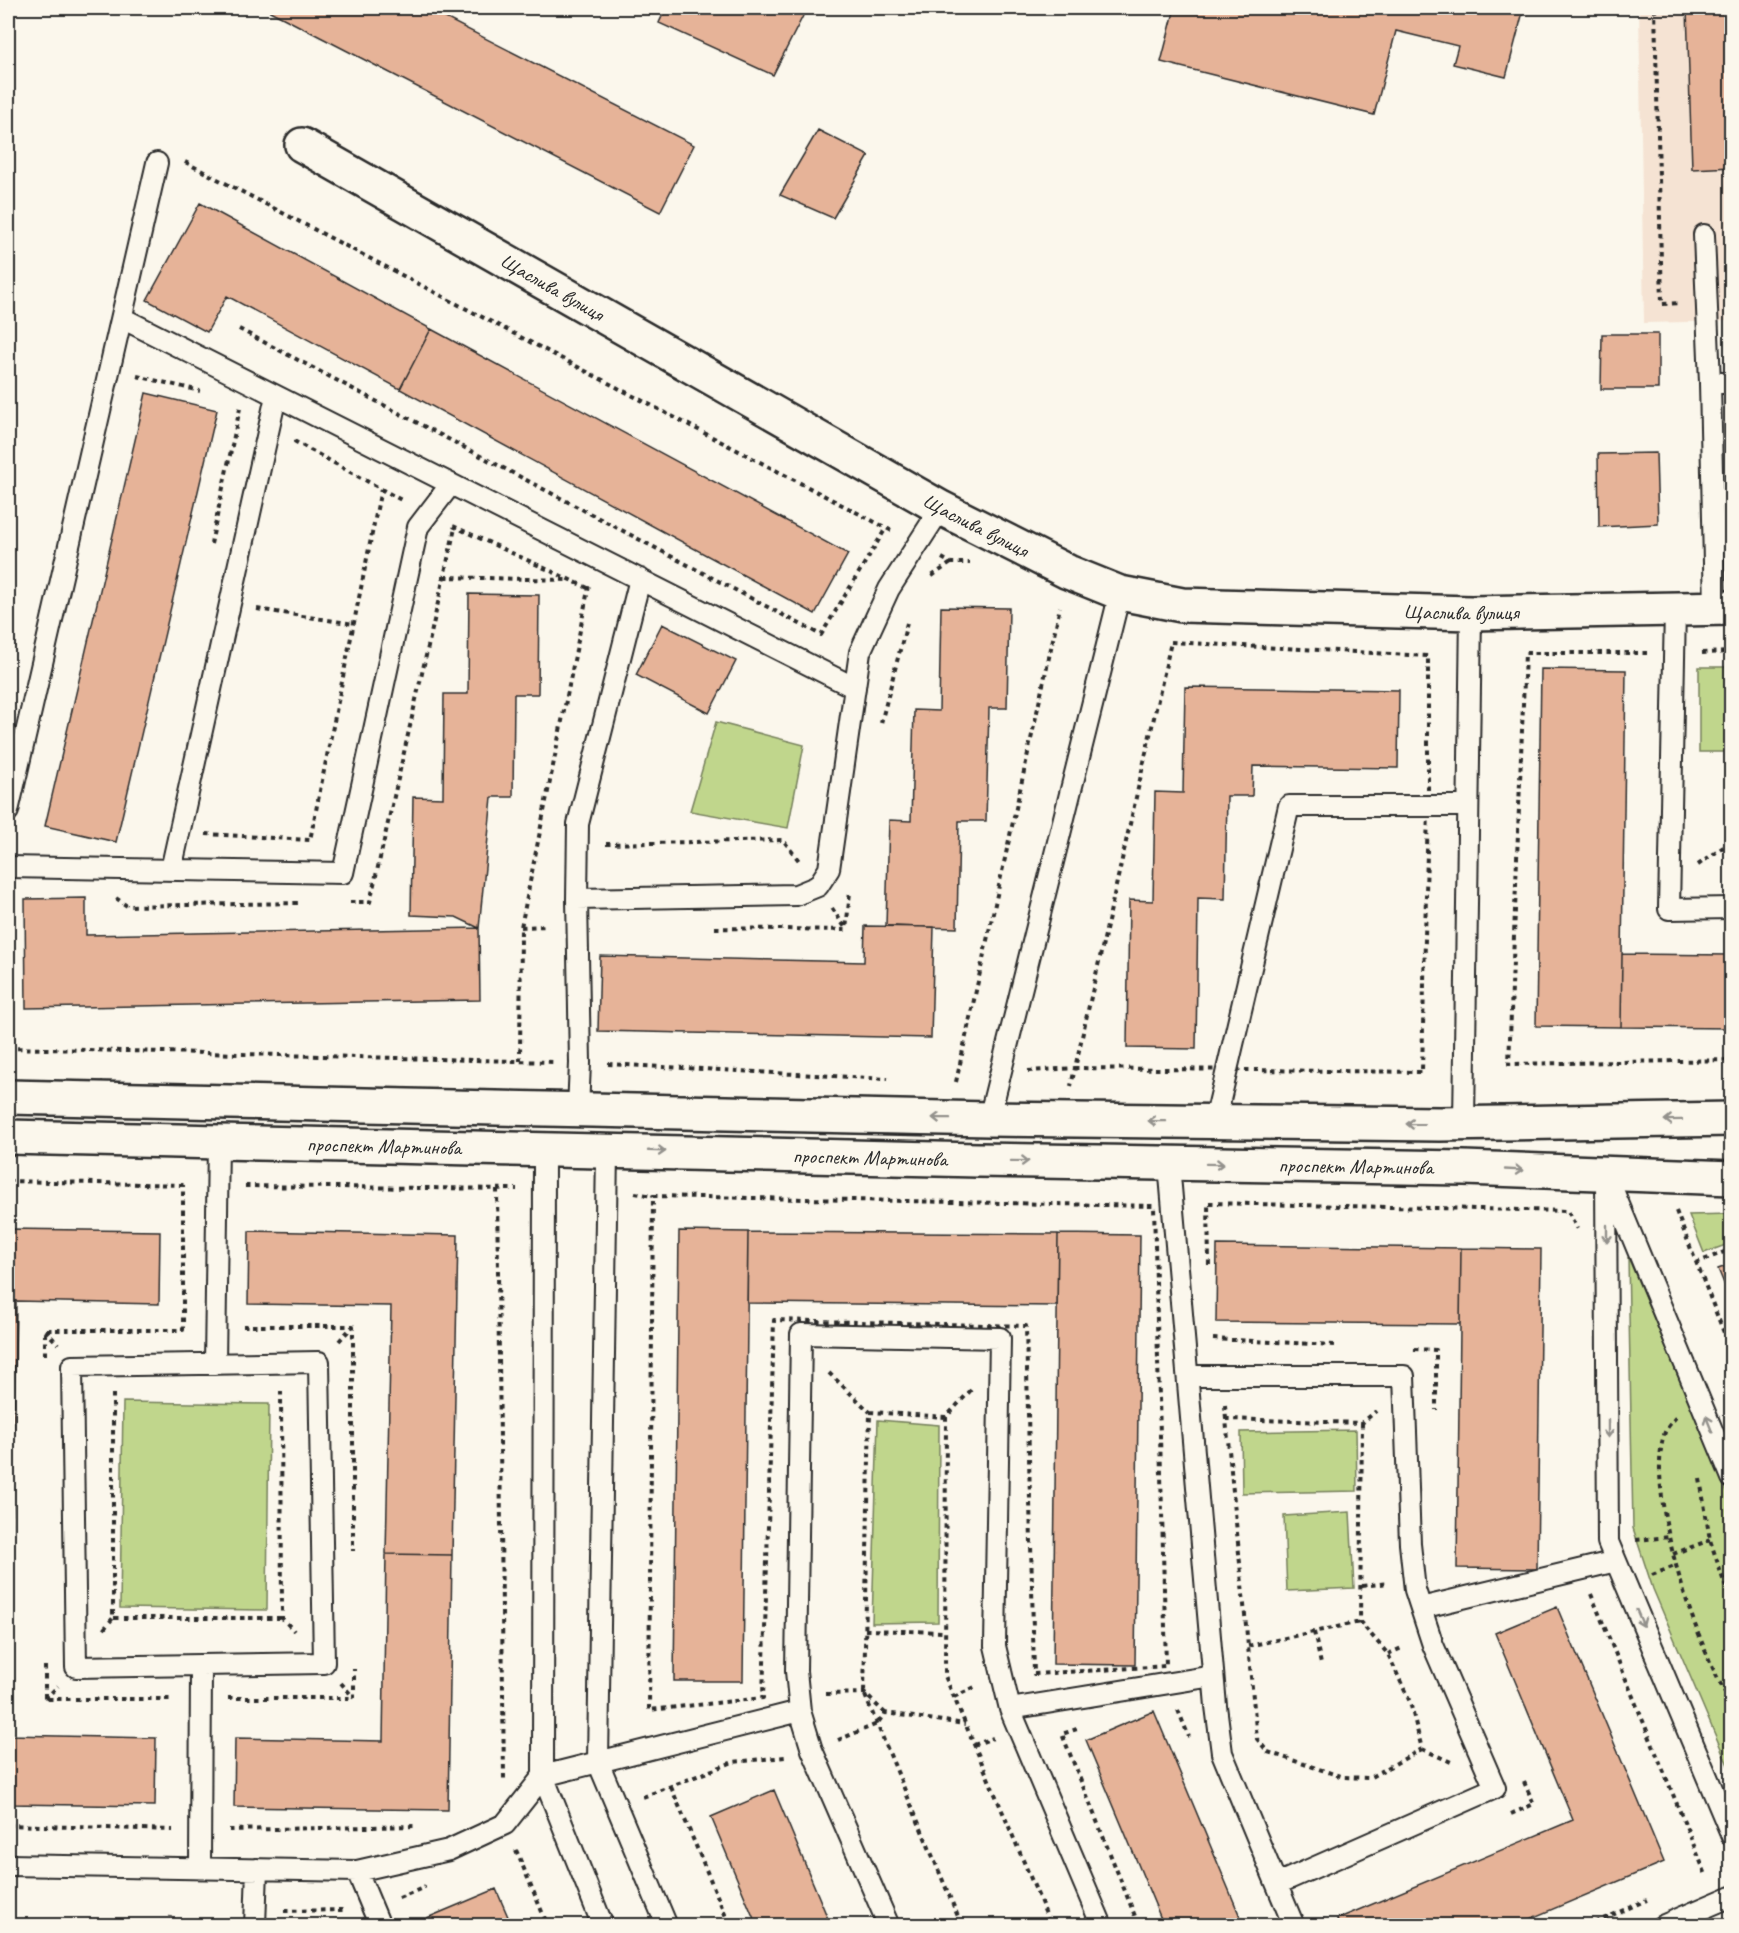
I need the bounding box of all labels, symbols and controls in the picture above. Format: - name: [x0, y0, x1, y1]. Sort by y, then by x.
- street label: Щаслива вулиця: [496, 248, 610, 328]
- street label: Щаслива вулиця: [919, 488, 1035, 564]
- street label: Щаслива вулиця: [1404, 598, 1521, 626]
- one-way arrow: [932, 1112, 952, 1123]
- one-way arrow: [1664, 1114, 1684, 1126]
- one-way arrow: [1148, 1115, 1168, 1127]
- one-way arrow: [1406, 1118, 1426, 1129]
- street label: проспект Мартинова: [306, 1131, 464, 1161]
- street label: проспект Мартинова: [792, 1143, 950, 1172]
- one-way arrow: [646, 1145, 666, 1157]
- street label: проспект Мартинова: [1278, 1152, 1435, 1181]
- one-way arrow: [1009, 1155, 1029, 1167]
- one-way arrow: [1204, 1159, 1224, 1170]
- one-way arrow: [1504, 1165, 1524, 1176]
- one-way arrow: [1601, 1223, 1612, 1243]
- one-way arrow: [1703, 1415, 1714, 1433]
- one-way arrow: [1602, 1418, 1614, 1438]
- one-way arrow: [1635, 1608, 1646, 1626]

